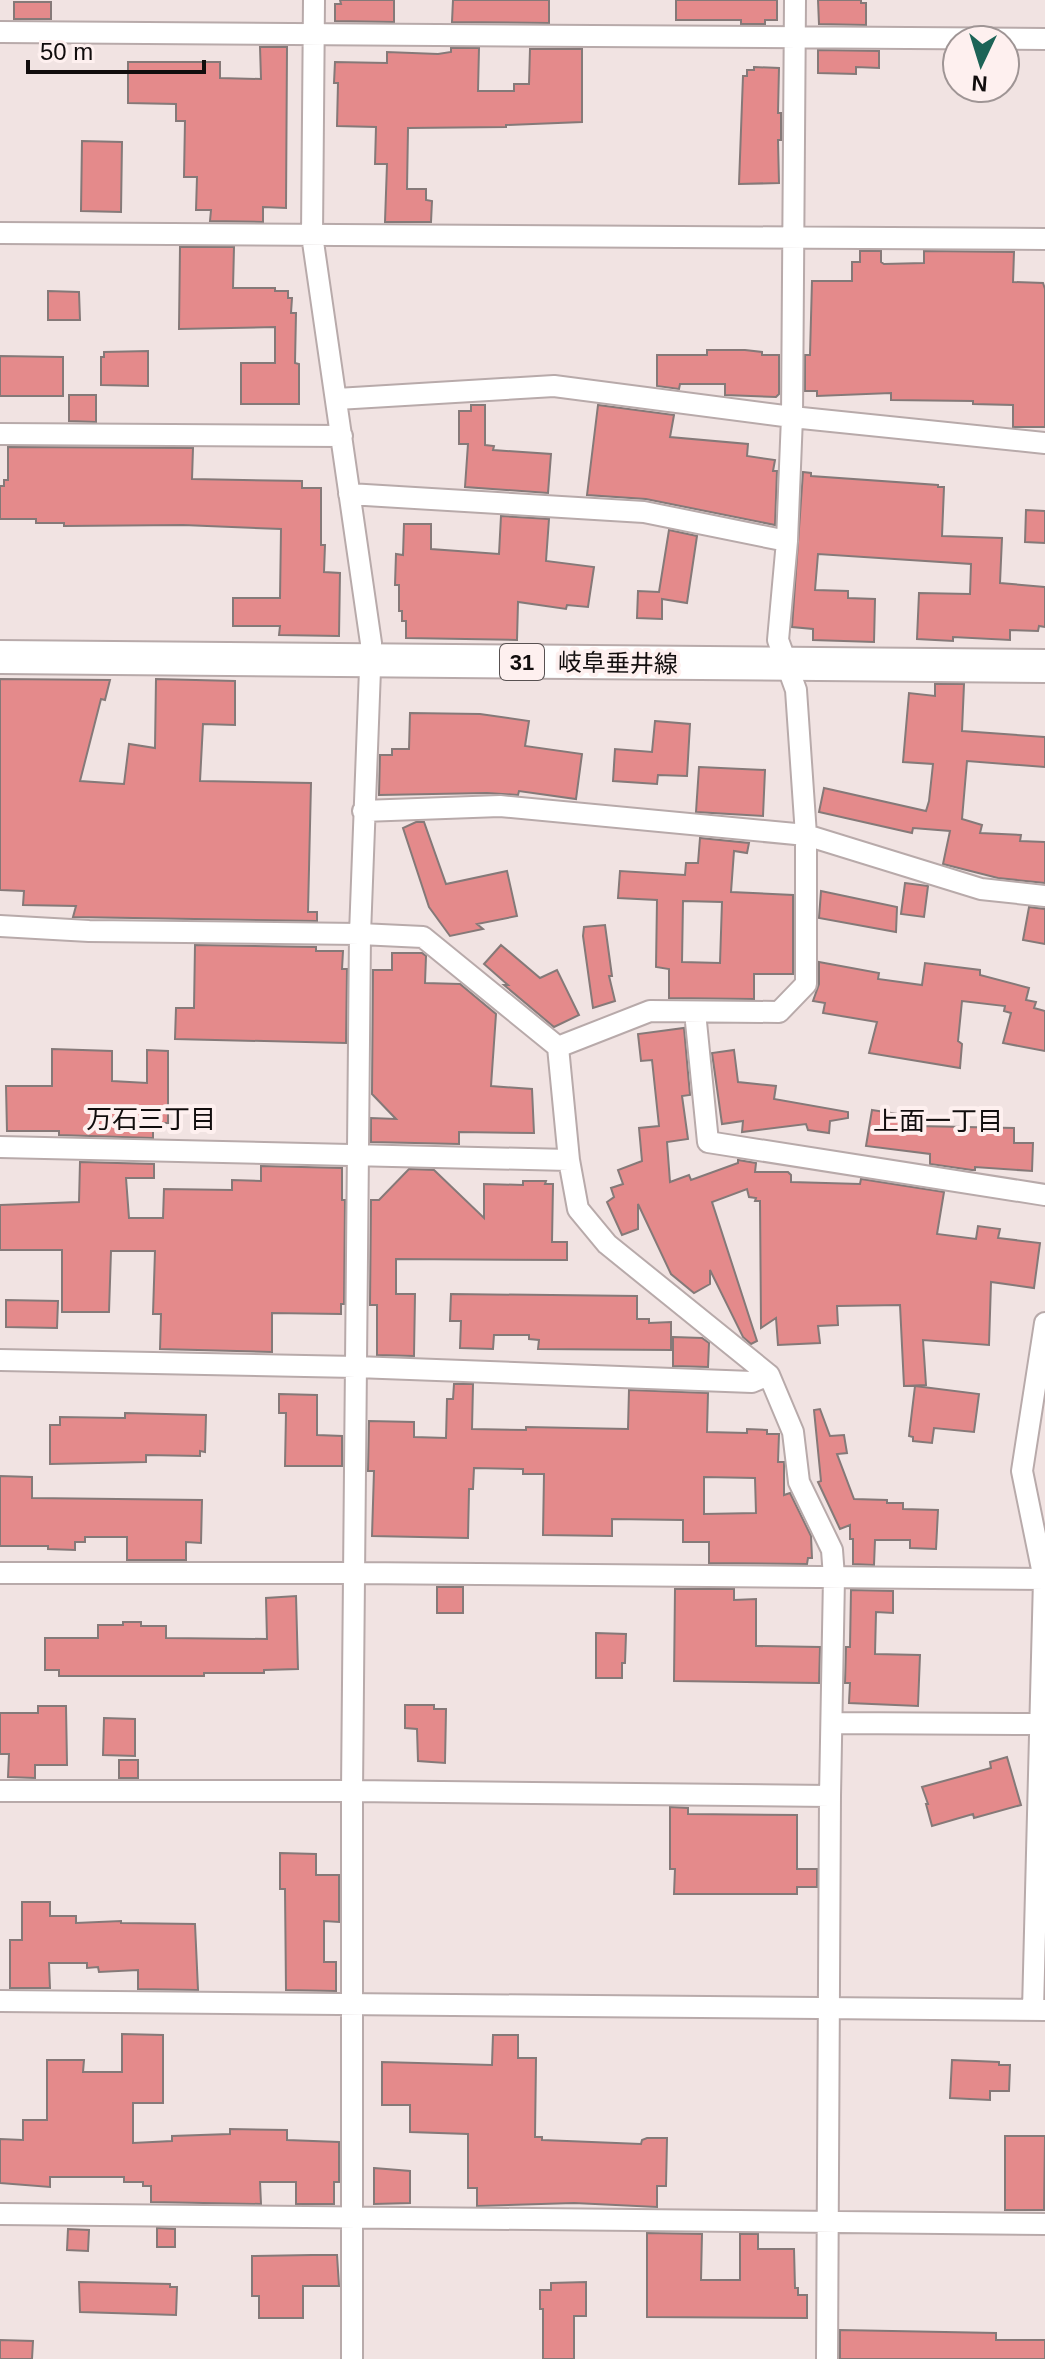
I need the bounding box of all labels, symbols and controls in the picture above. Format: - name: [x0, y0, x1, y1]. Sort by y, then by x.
- scale bar: [28, 24, 204, 74]
- north arrow: [941, 24, 1021, 104]
- text: 50 m: [40, 38, 93, 65]
- text: N: [971, 70, 988, 96]
- road number: 31: [500, 644, 544, 680]
- street label: 岐阜垂井線: [558, 648, 678, 678]
- district label: 万石三丁目: [86, 1104, 216, 1134]
- district label: 上面一丁目: [873, 1106, 1003, 1136]

